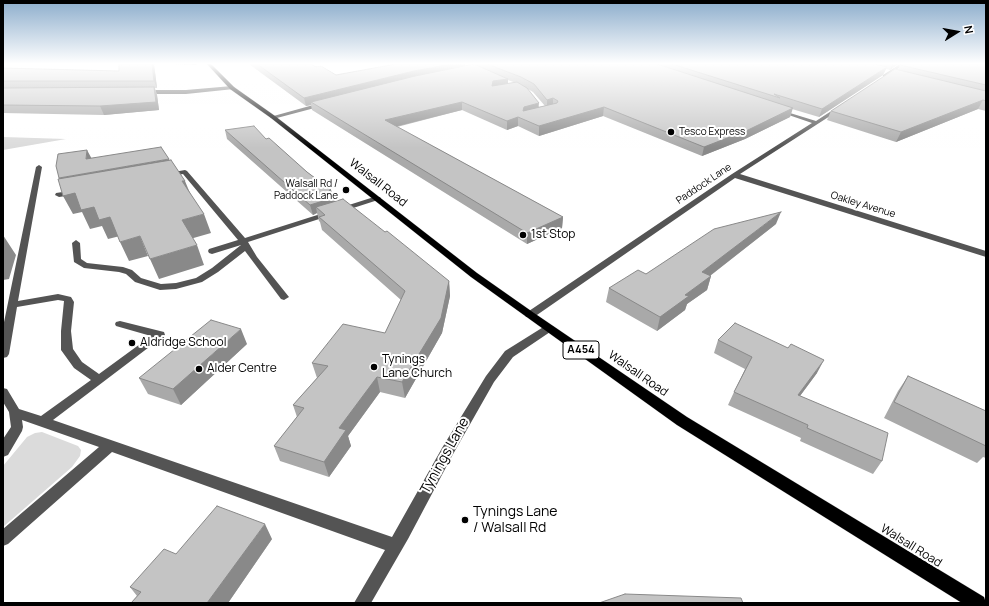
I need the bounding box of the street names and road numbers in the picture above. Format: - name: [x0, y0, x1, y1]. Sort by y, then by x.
- street label: Walsall Road: [346, 156, 410, 210]
- street label: Paddock Lane: [674, 161, 734, 207]
- street label: Oakley Avenue: [829, 189, 897, 221]
- road number: A454: [563, 341, 599, 359]
- street label: Walsall Road: [605, 348, 671, 400]
- street label: Tynings Lane: [417, 415, 473, 497]
- street label: Walsall Road: [878, 521, 944, 571]

